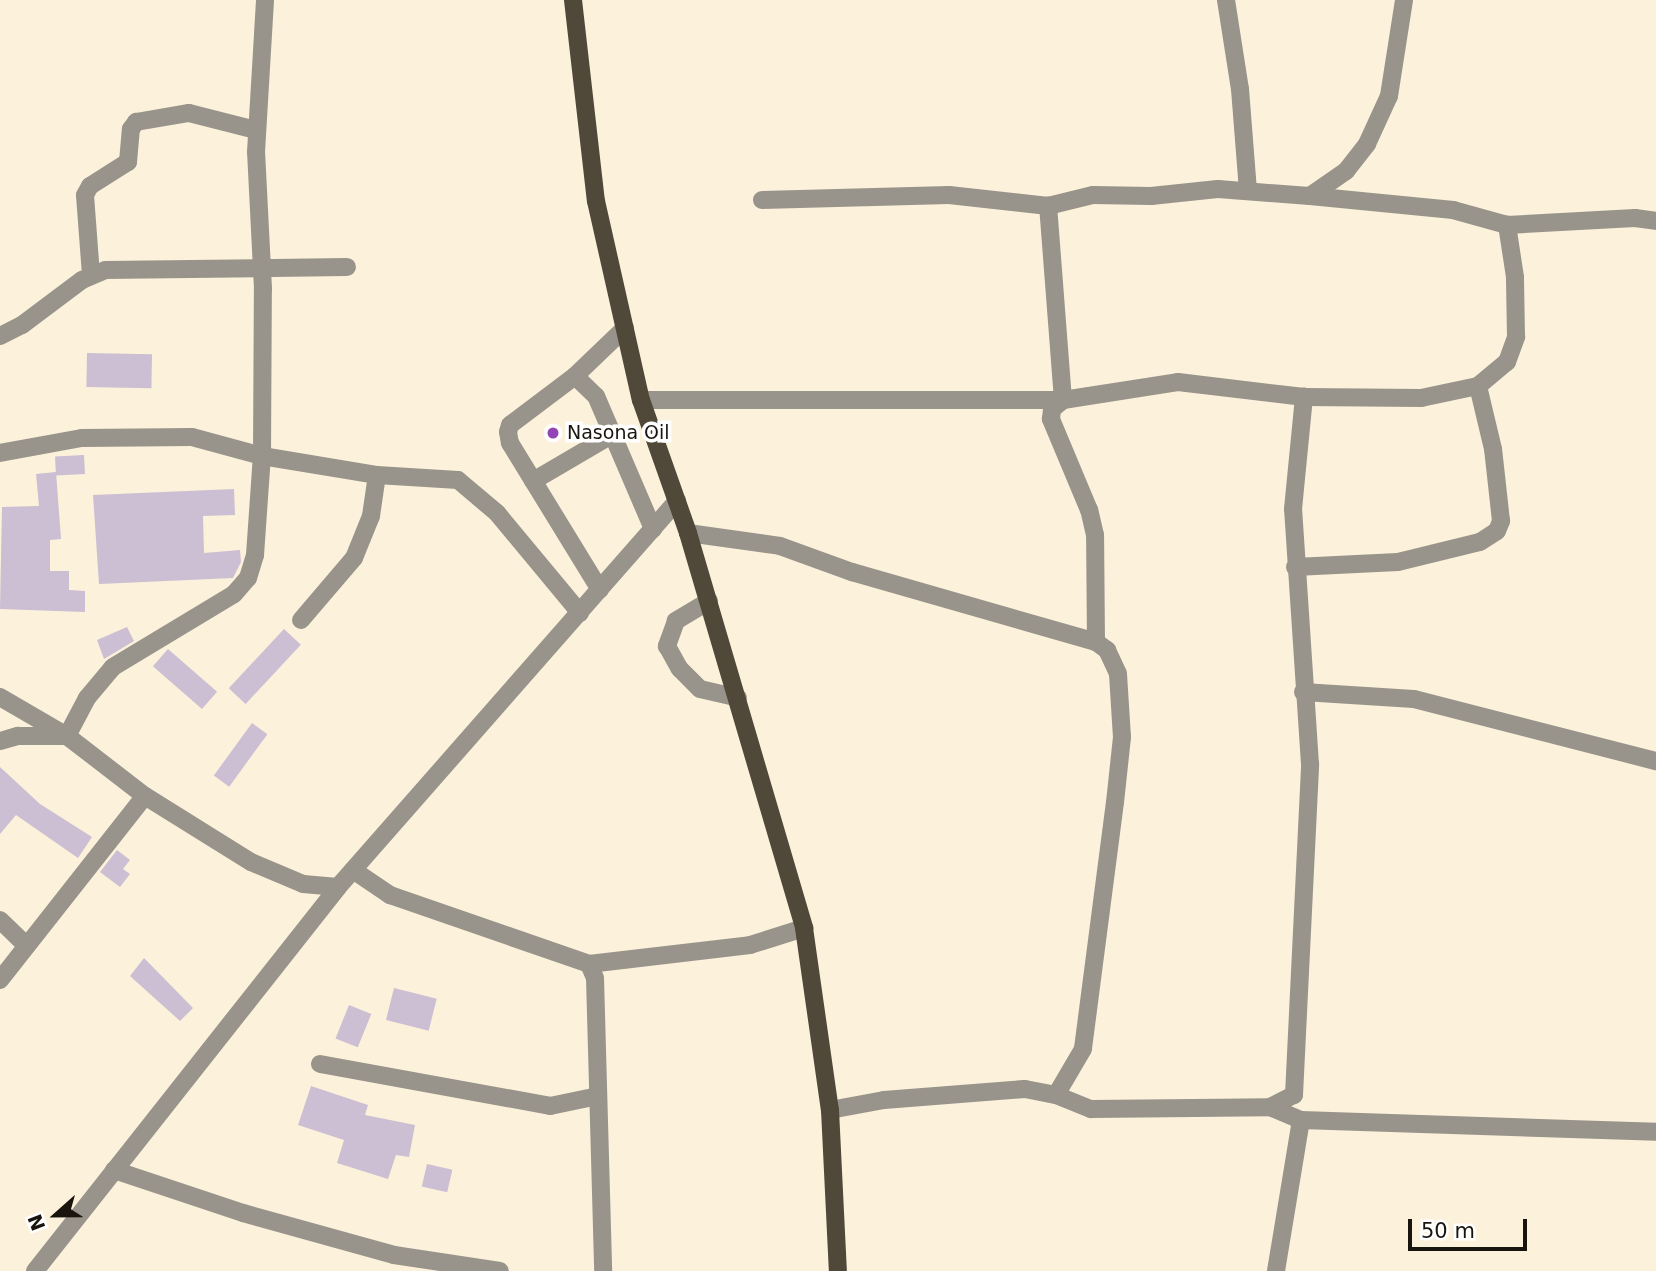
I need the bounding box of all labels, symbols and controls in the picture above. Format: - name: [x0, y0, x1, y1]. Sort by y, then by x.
- place label: Nasona Oil: [567, 422, 670, 444]
- marker: Nasona Oil: [545, 425, 561, 441]
- north arrow: [21, 1180, 91, 1250]
- scale bar: [1411, 1204, 1530, 1248]
- text: N: [23, 1211, 50, 1234]
- text: 50 m: [1421, 1219, 1475, 1243]

